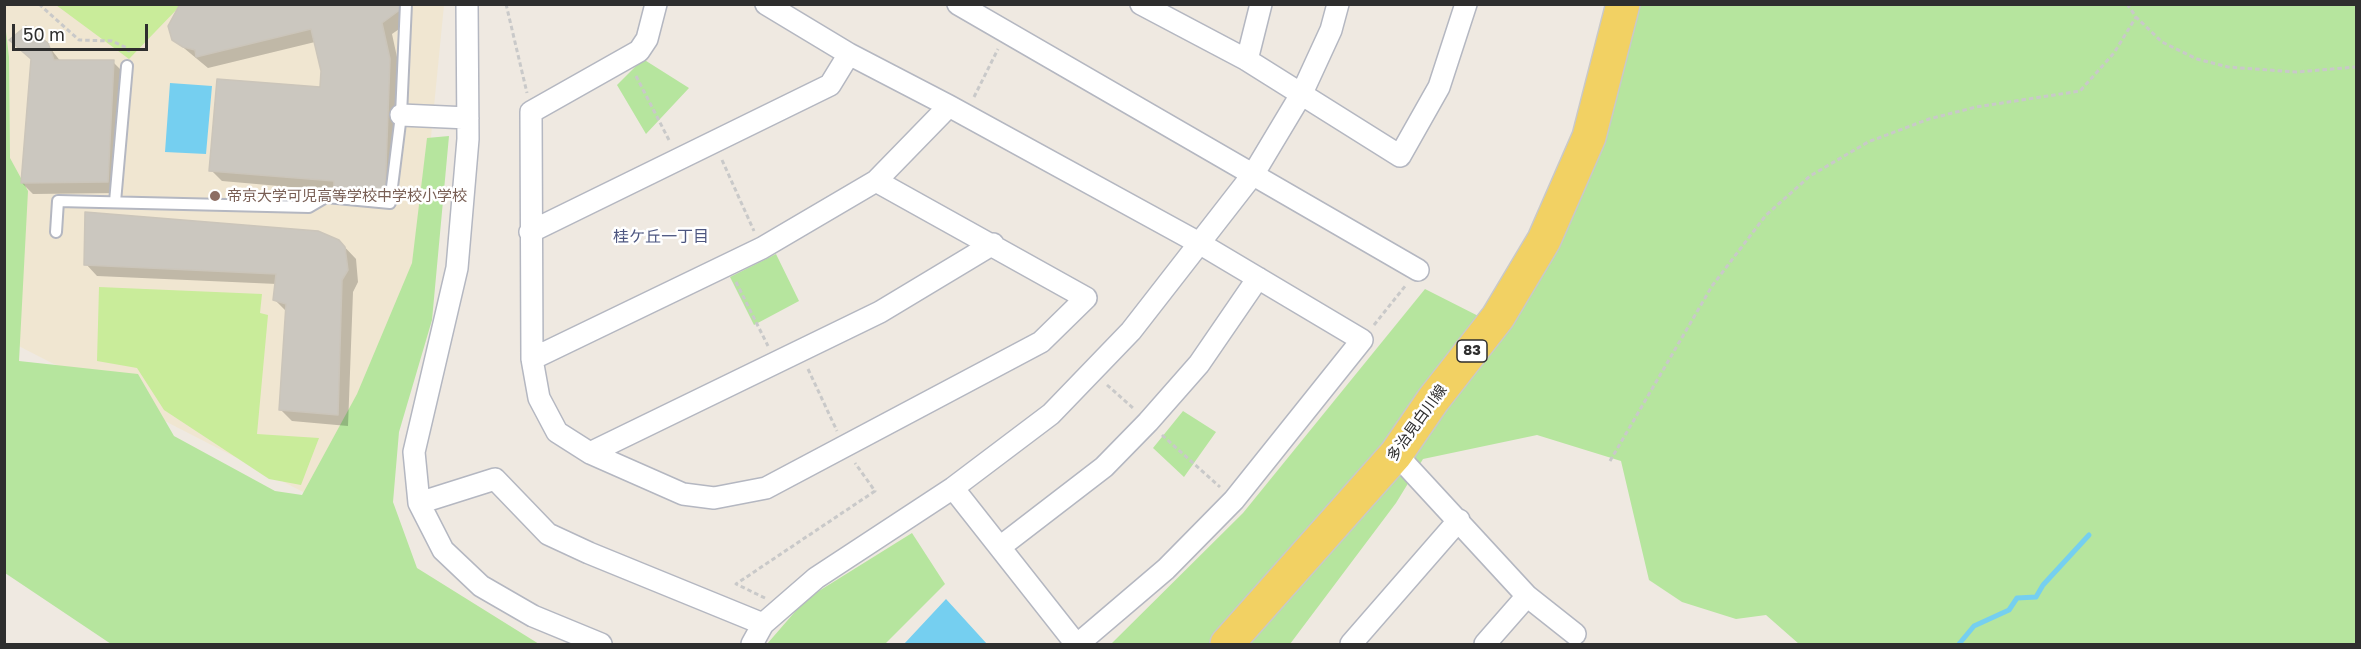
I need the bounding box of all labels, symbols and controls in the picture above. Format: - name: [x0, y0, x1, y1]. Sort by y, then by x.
- scale bar: [15, 12, 152, 50]
- text: 50 m: [23, 23, 65, 45]
- place label: 帝京大学可児高等学校中学校小学校: [227, 187, 467, 205]
- marker: 帝京大学可児高等学校中学校小学校: [208, 189, 222, 203]
- district label: 桂ケ丘一丁目: [613, 227, 709, 247]
- road number: 83: [1457, 340, 1487, 362]
- street label: 多治見白川線: [1383, 381, 1451, 465]

